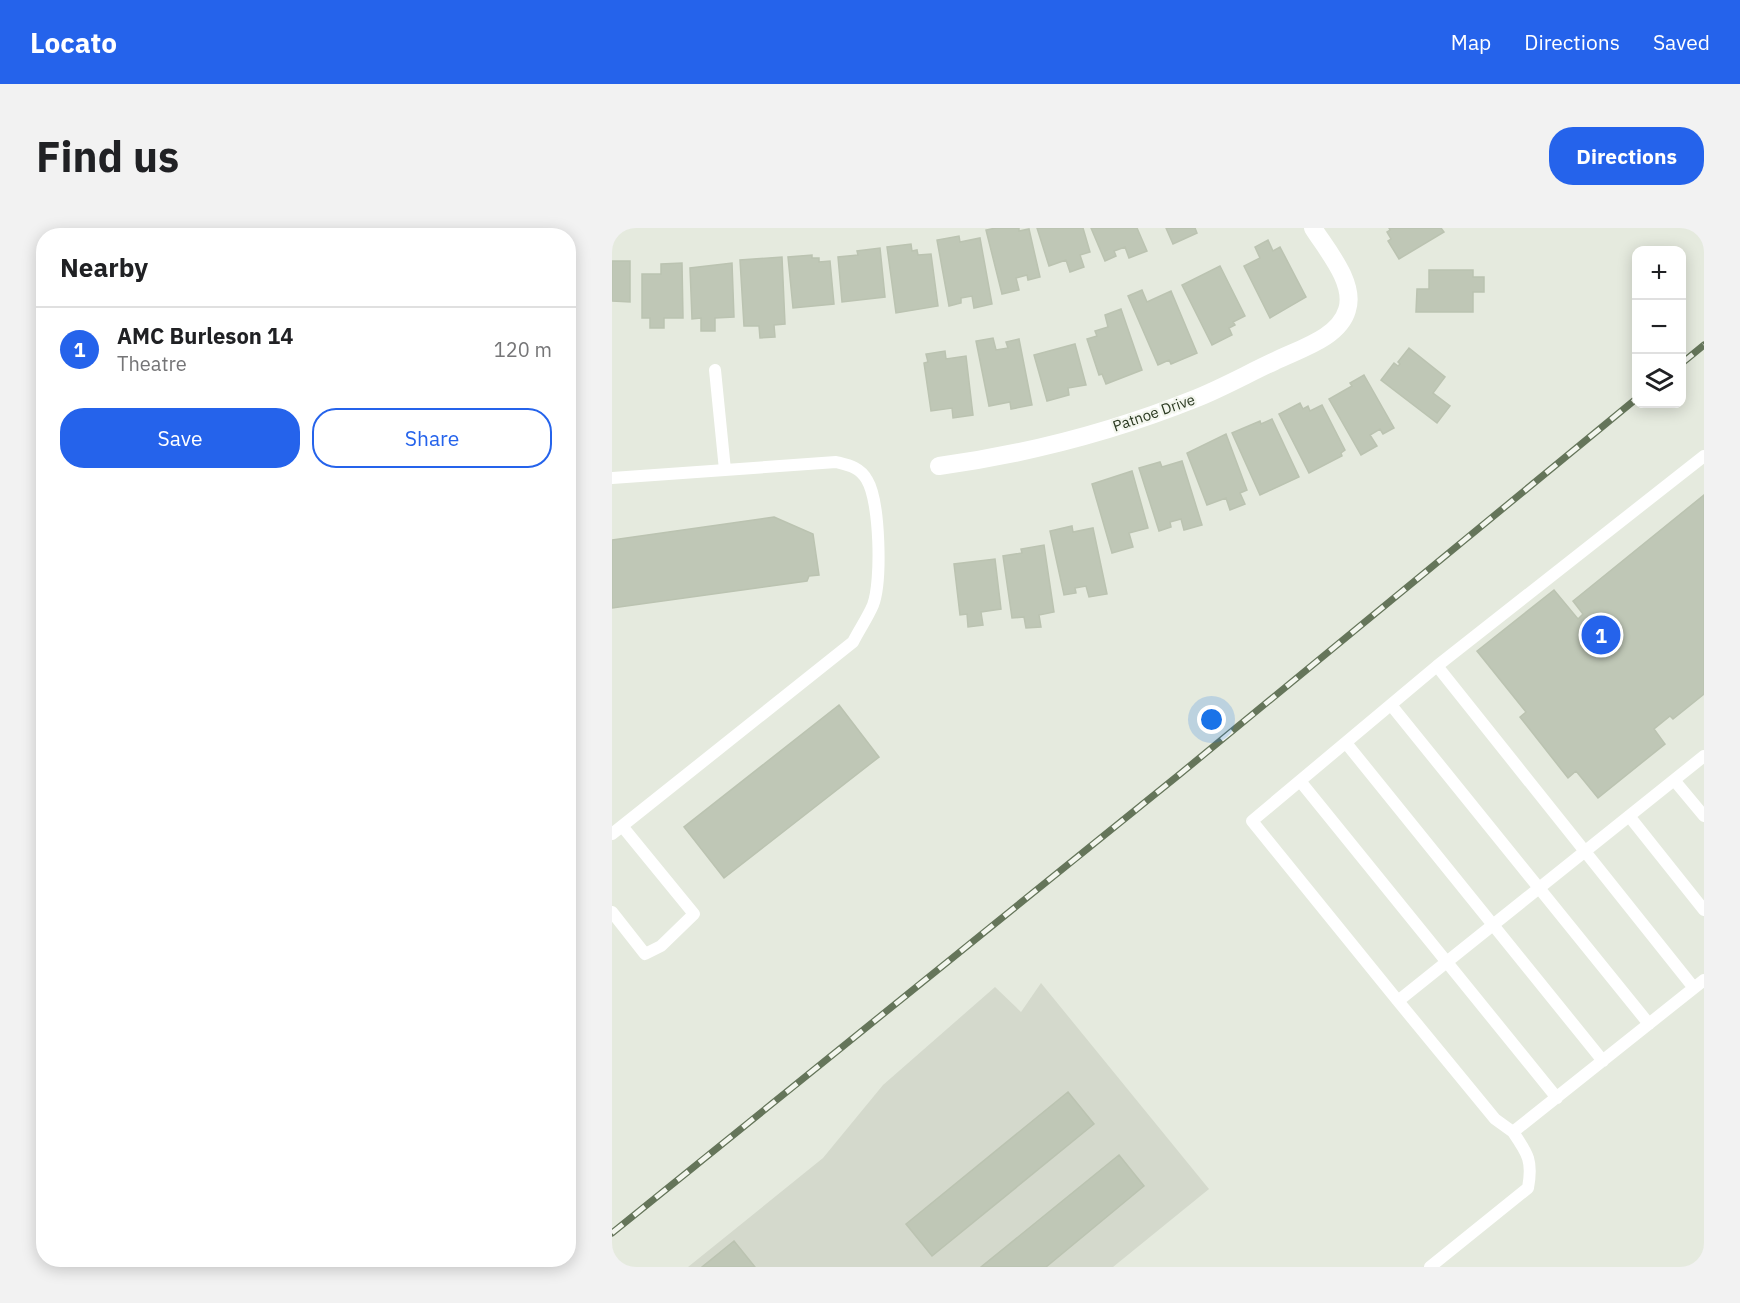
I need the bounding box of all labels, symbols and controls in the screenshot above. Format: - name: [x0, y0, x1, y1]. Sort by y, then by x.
- text: Locato: [30, 24, 117, 61]
- text: Map: [1451, 28, 1491, 56]
- text: Directions: [1524, 28, 1620, 56]
- text: Saved: [1653, 28, 1710, 56]
- button: Directions: [1549, 127, 1704, 185]
- text: Find us: [36, 129, 179, 184]
- map controls: [1632, 246, 1686, 408]
- button: +: [1632, 246, 1686, 300]
- text: Nearby: [60, 250, 148, 284]
- button: −: [1632, 300, 1686, 354]
- text: AMC Burleson 14: [117, 321, 294, 350]
- text: 1: [74, 336, 86, 363]
- text: 120 m: [494, 336, 552, 363]
- text: Theatre: [117, 350, 187, 377]
- button: layers: [1632, 354, 1686, 408]
- street label: Patnoe Drive: [1110, 390, 1197, 435]
- button: Save: [60, 408, 300, 468]
- button: Share: [312, 408, 552, 468]
- pin: 1: [1582, 612, 1620, 658]
- your location: [1197, 705, 1226, 734]

